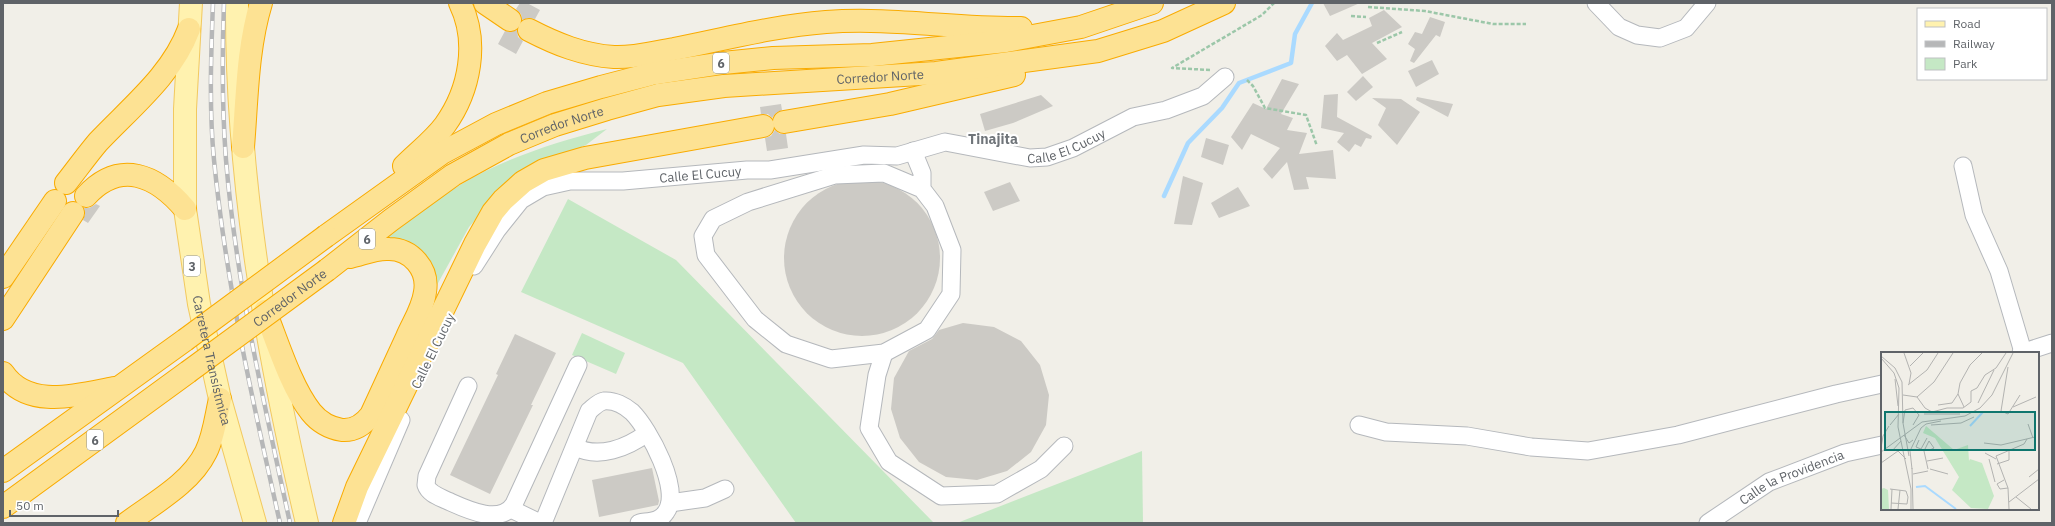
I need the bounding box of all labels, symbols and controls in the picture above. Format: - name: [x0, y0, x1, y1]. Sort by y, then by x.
- legend: [1917, 8, 2047, 80]
- text: Road: [1953, 16, 1981, 31]
- text: Railway: [1953, 36, 1995, 51]
- road number: 6: [713, 53, 729, 73]
- text: Park: [1953, 56, 1978, 71]
- street label: Corredor Norte: [836, 65, 924, 88]
- street label: Corredor Norte: [517, 102, 606, 147]
- street label: Calle El Cucuy: [1027, 124, 1109, 167]
- district label: Tinajita: [968, 130, 1018, 148]
- street label: Calle El Cucuy: [659, 162, 743, 186]
- road number: 6: [359, 229, 375, 249]
- road number: 3: [184, 256, 200, 276]
- street label: Corredor Norte: [249, 265, 330, 330]
- street label: Carretera Transístmica: [189, 294, 235, 427]
- street label: Calle El Cucuy: [407, 310, 459, 392]
- inset map: [1881, 352, 2039, 510]
- road number: 6: [87, 430, 103, 450]
- street label: Calle la Providencia: [1736, 446, 1846, 508]
- scale bar: [10, 492, 118, 518]
- text: 50 m: [16, 498, 44, 513]

